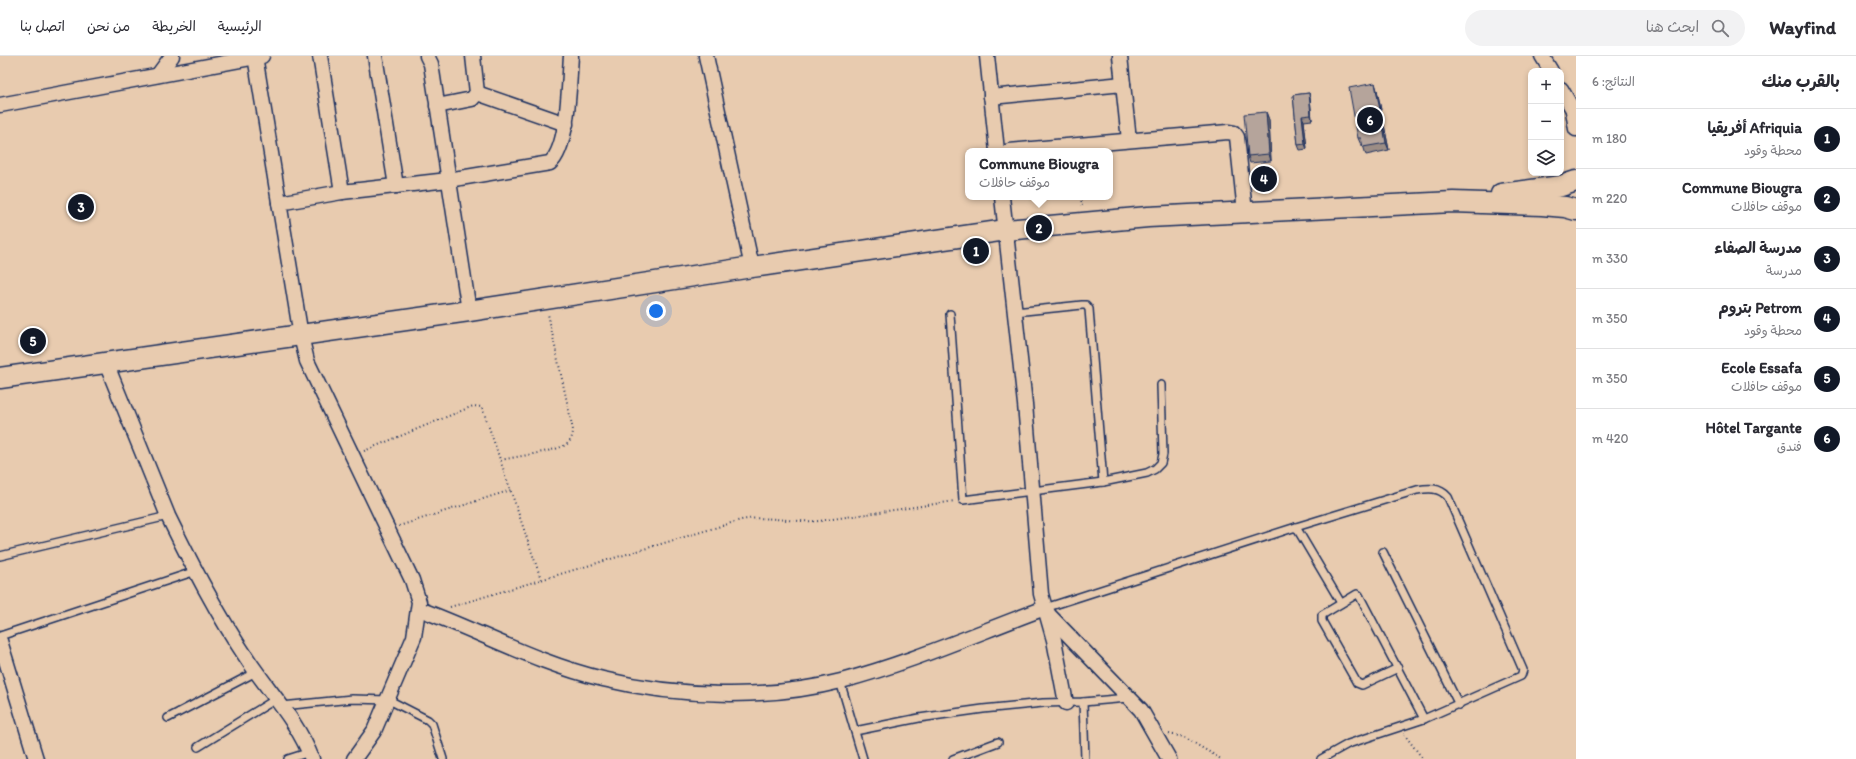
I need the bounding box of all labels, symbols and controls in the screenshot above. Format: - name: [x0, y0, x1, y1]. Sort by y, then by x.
- search box: [1465, 10, 1745, 46]
- text: Wayfind: [1769, 16, 1836, 39]
- icon: search: [1709, 17, 1731, 39]
- text: اتصل بنا: [20, 18, 65, 35]
- text: من نحن: [87, 18, 130, 35]
- text: الخريطة: [152, 18, 196, 35]
- text: الرئيسية: [218, 18, 262, 35]
- text: ابحث هنا: [1646, 18, 1699, 36]
- map controls: [1528, 68, 1564, 176]
- button: +: [1528, 68, 1564, 104]
- text: بالقرب منك: [1762, 71, 1840, 91]
- text: النتائج: 6: [1592, 74, 1635, 89]
- button: −: [1528, 104, 1564, 140]
- pin: 6: [1357, 105, 1383, 135]
- text: Afriquia أفريقيا: [1708, 119, 1802, 137]
- text: 180 m: [1592, 131, 1627, 146]
- text: 1: [1824, 131, 1830, 146]
- button: layers: [1528, 140, 1564, 176]
- text: محطة وقود: [1744, 143, 1802, 158]
- popup: [965, 148, 1113, 200]
- text: Commune Biougra: [979, 155, 1099, 173]
- pin: 4: [1251, 164, 1277, 194]
- text: موقف حافلات: [979, 175, 1050, 190]
- text: Commune Biougra: [1682, 179, 1802, 197]
- text: 220 m: [1592, 191, 1628, 206]
- text: 2: [1824, 191, 1830, 206]
- pin: 3: [68, 192, 94, 222]
- text: موقف حافلات: [1731, 199, 1802, 214]
- pin: 2: [1026, 213, 1052, 243]
- pin: 1: [963, 236, 989, 266]
- text: مدرسة الصفاء: [1714, 239, 1802, 257]
- text: 330 m: [1592, 251, 1628, 266]
- text: 3: [1823, 251, 1831, 266]
- text: مدرسة: [1766, 263, 1802, 278]
- text: Petrom بتروم: [1719, 299, 1802, 317]
- your location: [646, 301, 666, 321]
- text: 350 m: [1592, 311, 1628, 326]
- text: 4: [1823, 311, 1831, 326]
- text: محطة وقود: [1744, 323, 1802, 338]
- pin: 5: [20, 326, 46, 356]
- text: Ecole Essafa: [1721, 359, 1802, 377]
- text: 350 m: [1592, 371, 1628, 386]
- text: 5: [1824, 371, 1830, 386]
- text: موقف حافلات: [1731, 379, 1802, 394]
- text: Hôtel Targante: [1706, 419, 1802, 437]
- text: 420 m: [1592, 431, 1629, 446]
- text: 6: [1824, 431, 1830, 446]
- text: فندق: [1777, 439, 1802, 454]

